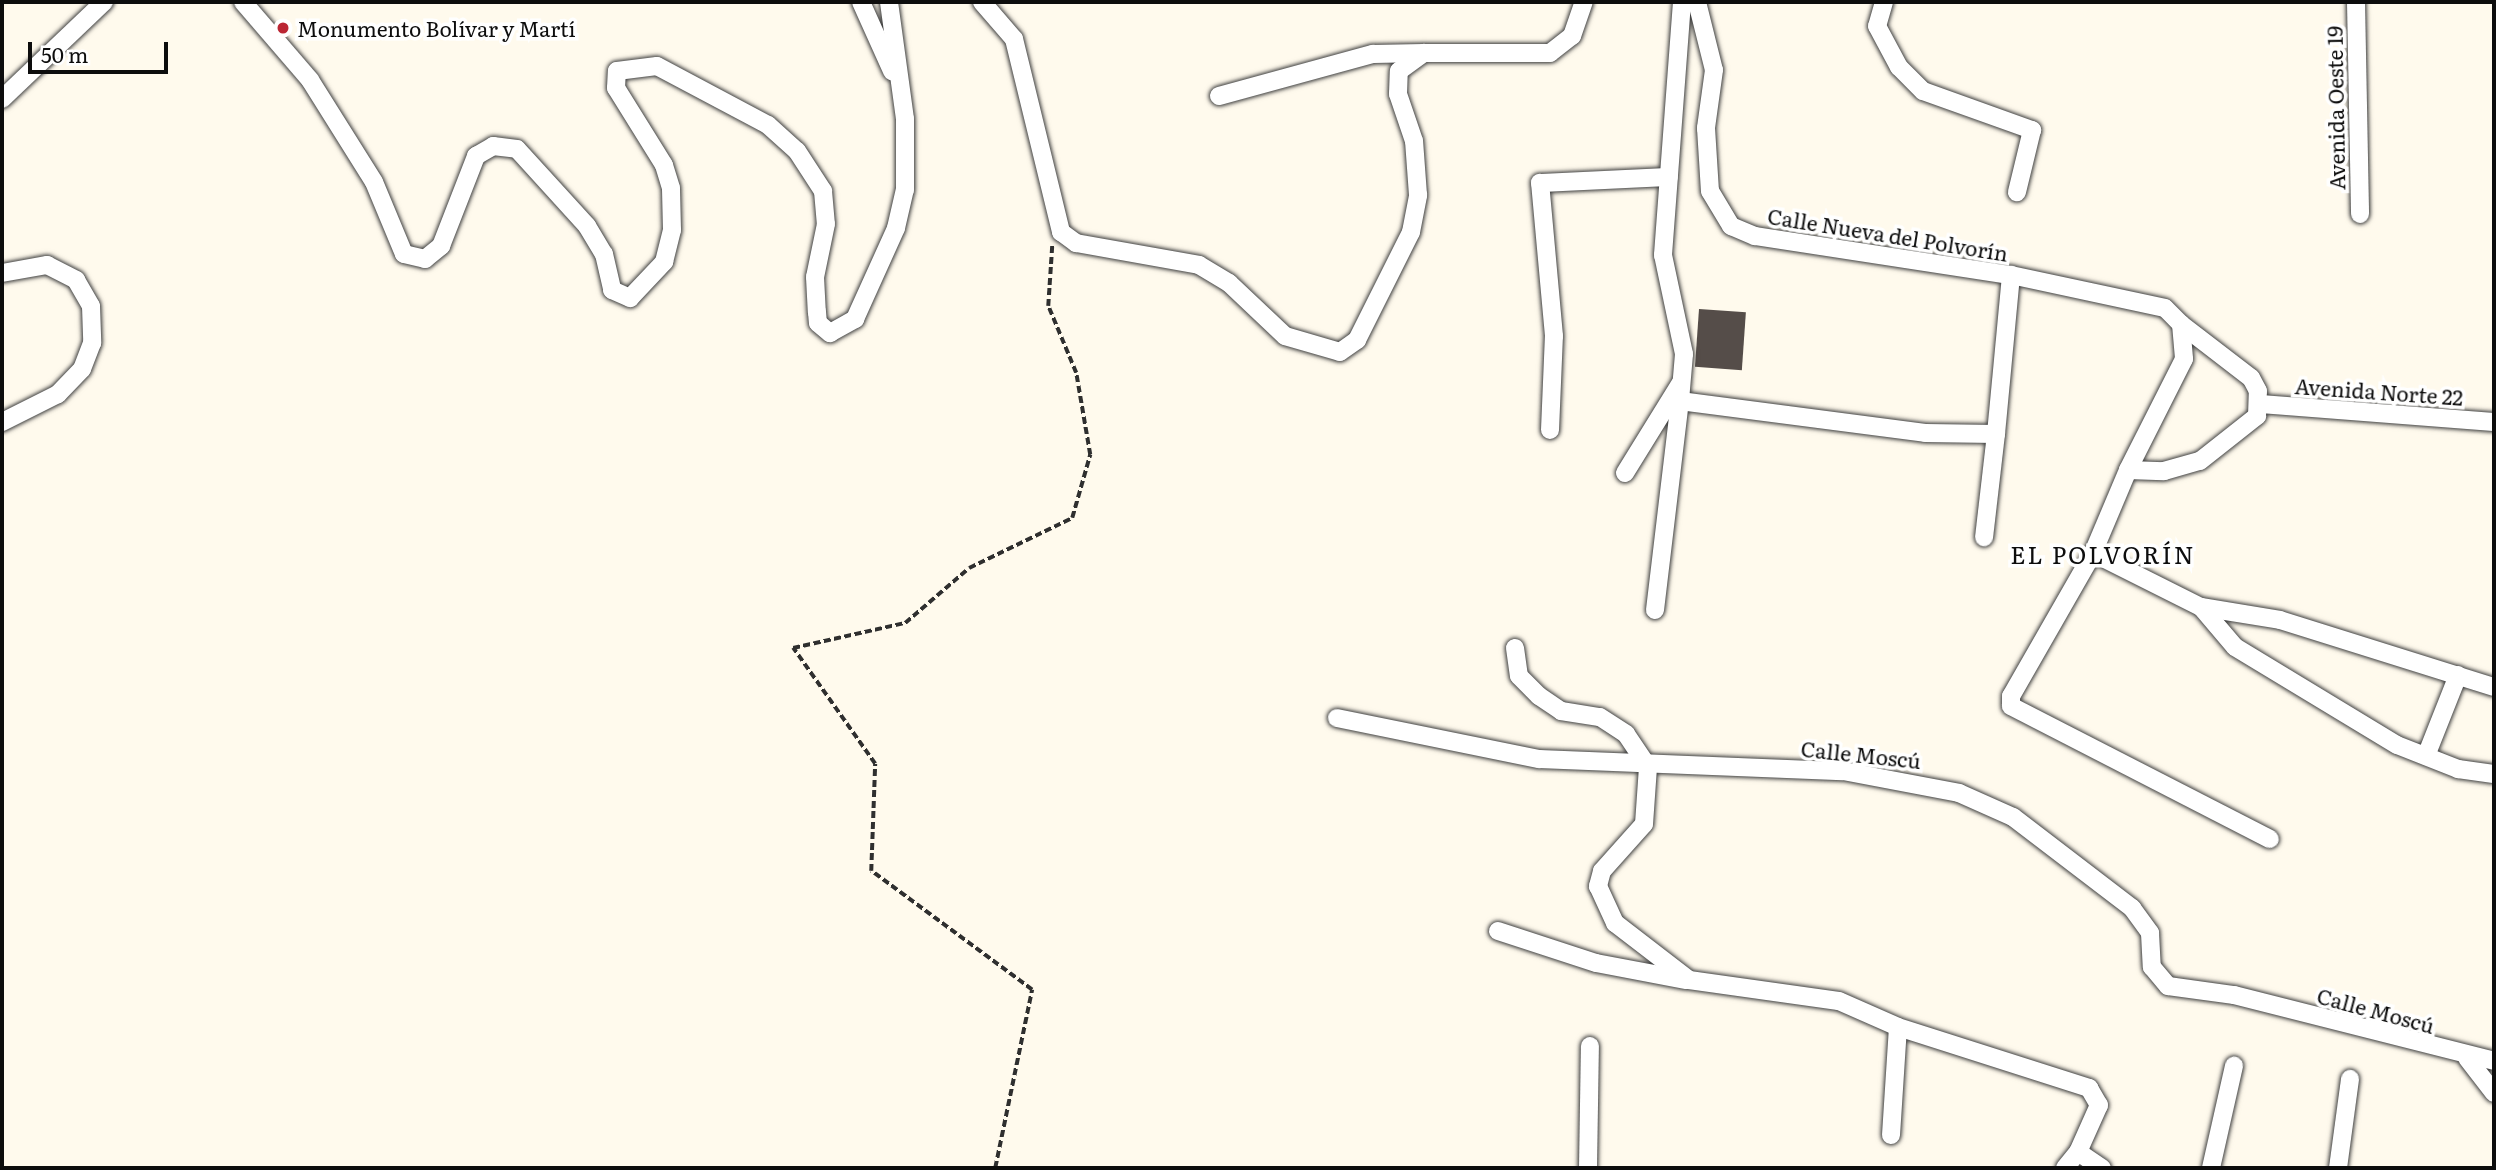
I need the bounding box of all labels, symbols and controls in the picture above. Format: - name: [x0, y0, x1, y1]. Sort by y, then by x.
- place label: Monumento Bolívar y Martí: [297, 15, 576, 41]
- marker: Monumento Bolívar y Martí: [275, 20, 291, 36]
- street label: Avenida Oeste 19: [2321, 26, 2349, 190]
- scale bar: [32, 28, 172, 72]
- text: 50 m: [41, 38, 88, 69]
- street label: Calle Nueva del Polvorín: [1766, 203, 2010, 265]
- street label: Avenida Norte 22: [2294, 373, 2464, 409]
- district label: EL POLVORÍN: [2012, 540, 2194, 568]
- street label: Calle Moscú: [1800, 735, 1922, 773]
- street label: Calle Moscú: [2314, 982, 2438, 1038]

